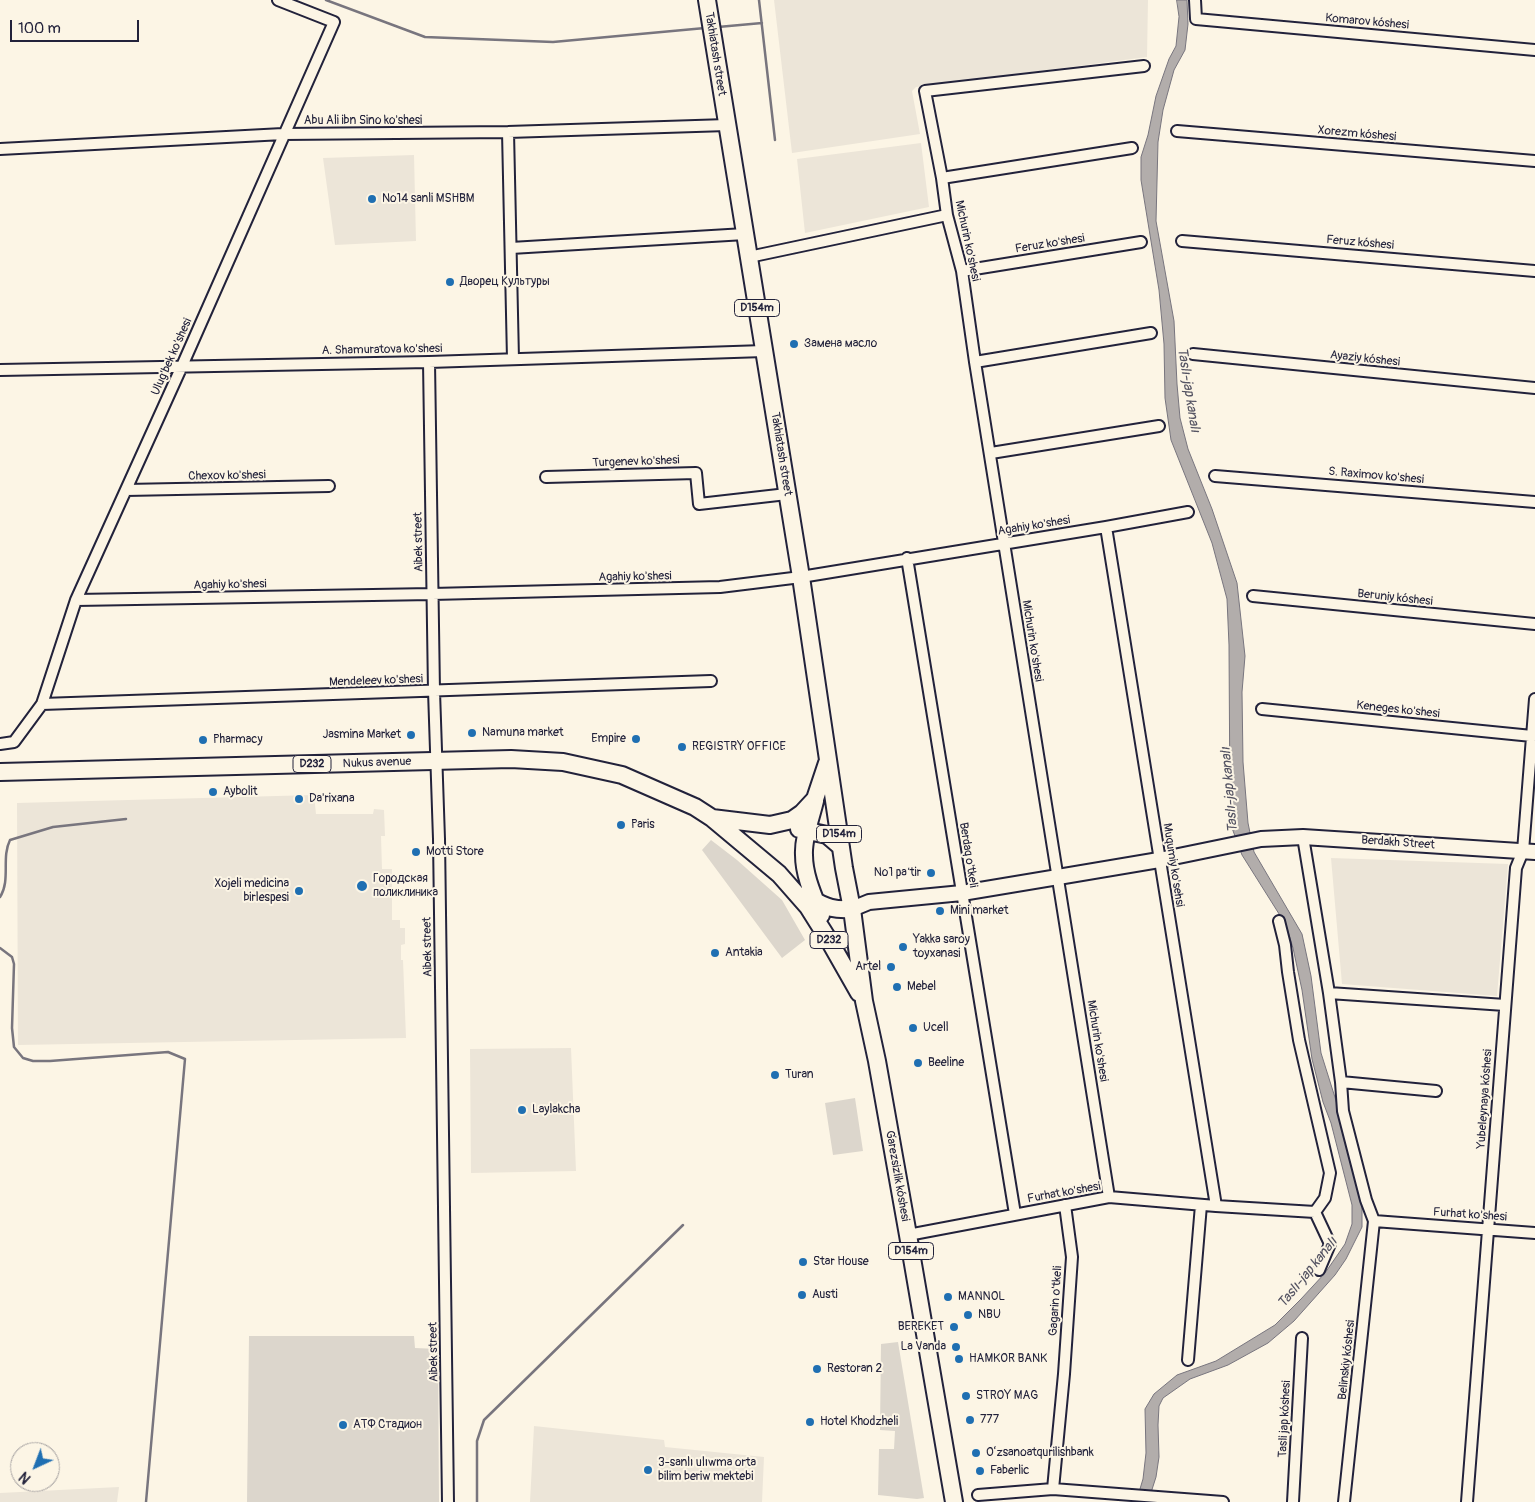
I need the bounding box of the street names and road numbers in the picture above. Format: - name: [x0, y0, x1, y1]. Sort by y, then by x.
- street label: Takhiatash street: [701, 11, 729, 97]
- street label: Komarov kóshesi: [1325, 11, 1409, 33]
- street label: Abu Ali ibn Sino ko'shesi: [304, 114, 422, 128]
- street label: Xorezm kóshesi: [1317, 123, 1397, 145]
- street label: Michurin ko'shesi: [951, 199, 983, 283]
- street label: Feruz ko'shesi: [1014, 231, 1086, 257]
- street label: Feruz kóshesi: [1326, 233, 1394, 253]
- road number: D154m: [734, 300, 780, 316]
- street label: Ulug'bek ko'shesi: [149, 316, 195, 398]
- street label: A. Shamuratova ko'shesi: [322, 342, 442, 358]
- street label: Ayaziy kóshesi: [1329, 348, 1401, 370]
- street label: Takhiatash street: [767, 411, 795, 497]
- street label: Turgenev ko'shesi: [592, 453, 680, 471]
- street label: S. Raximov ko'shesi: [1328, 465, 1424, 487]
- street label: Chexov ko'shesi: [188, 468, 266, 484]
- street label: Aibek street: [411, 512, 427, 572]
- street label: Agahiy ko'shesi: [997, 513, 1071, 539]
- street label: Agahiy ko'shesi: [598, 569, 672, 585]
- street label: Agahiy ko'shesi: [193, 577, 267, 593]
- street label: Beruniy kóshesi: [1357, 587, 1433, 609]
- street label: Michurin ko'shesi: [1018, 599, 1046, 683]
- street label: Mendeleev ko'shesi: [329, 672, 423, 690]
- street label: Keneges ko'shesi: [1356, 698, 1440, 722]
- street label: Nukus avenue: [342, 755, 412, 771]
- road number: D232: [293, 756, 331, 772]
- street label: Berdaq o'tkeli: [956, 821, 980, 889]
- street label: Muqumiy ko'sehsi: [1159, 822, 1187, 908]
- road number: D154m: [816, 826, 862, 842]
- street label: Berdakh Street: [1361, 833, 1435, 853]
- street label: Aibek street: [420, 917, 436, 977]
- road number: D232: [810, 932, 848, 948]
- street label: Michurin ko'shesi: [1083, 999, 1111, 1083]
- street label: Yubeleynaya kóshesi: [1474, 1049, 1496, 1149]
- street label: Ǵarezsizlik kóshesi: [882, 1129, 912, 1223]
- street label: Furhat ko'shesi: [1026, 1179, 1102, 1207]
- street label: Furhat ko'shesi: [1433, 1205, 1507, 1225]
- road number: D154m: [888, 1242, 934, 1260]
- street label: Gagarin o'tkeli: [1046, 1265, 1066, 1337]
- street label: Belinskiy kóshesi: [1336, 1319, 1358, 1401]
- street label: Aibek street: [426, 1322, 442, 1382]
- street label: Tasli jap kóshesi: [1276, 1380, 1294, 1458]

